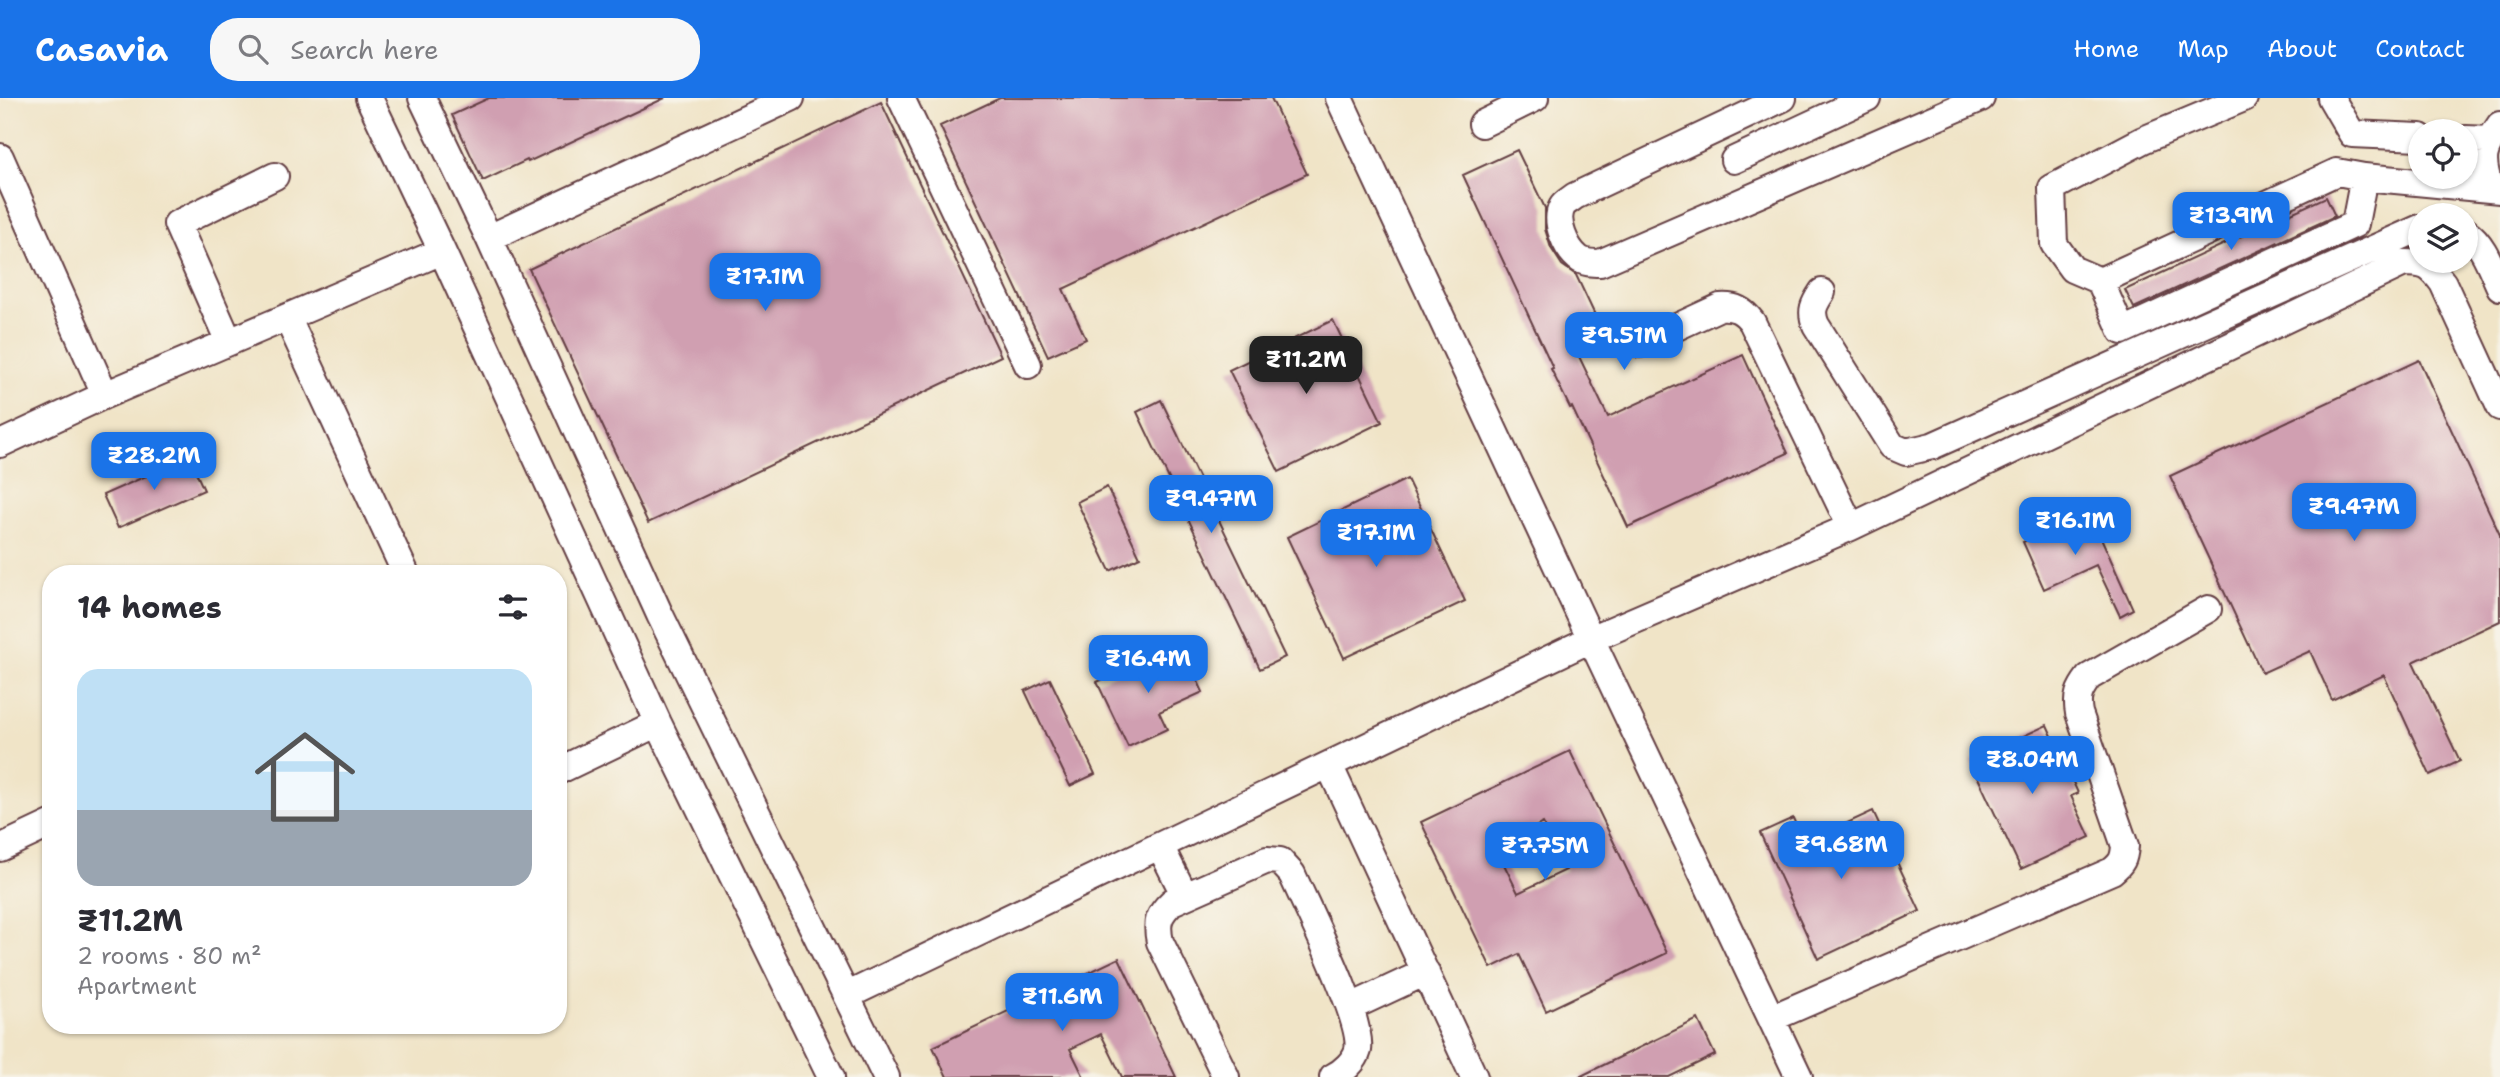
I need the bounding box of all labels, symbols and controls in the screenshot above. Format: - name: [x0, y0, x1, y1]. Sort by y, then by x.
- search box: [210, 18, 700, 81]
- text: Casavia: [35, 27, 168, 72]
- icon: search: [234, 30, 272, 68]
- text: Search here: [290, 32, 439, 67]
- text: Home: [2073, 33, 2139, 65]
- text: Map: [2177, 33, 2229, 65]
- text: About: [2267, 33, 2337, 65]
- text: Contact: [2375, 33, 2465, 65]
- map controls: [2408, 119, 2478, 273]
- button: locate: [2408, 119, 2478, 189]
- pin: ₹13.9M: [2174, 192, 2288, 252]
- text: ₹13.9M: [2189, 200, 2273, 230]
- button: layers: [2408, 203, 2478, 273]
- pin: ₹17.1M: [708, 254, 822, 313]
- text: ₹17.1M: [726, 261, 804, 291]
- pin: ₹9.51M: [1567, 313, 1681, 372]
- text: ₹9.51M: [1581, 320, 1667, 350]
- pin: ₹11.2M: [1249, 336, 1363, 396]
- text: ₹11.2M: [1265, 344, 1347, 374]
- pin: ₹28.2M: [97, 432, 211, 492]
- text: ₹28.2M: [107, 440, 201, 470]
- pin: ₹9.47M: [1154, 476, 1268, 535]
- text: ₹9.47M: [1165, 483, 1257, 513]
- pin: ₹9.47M: [2297, 484, 2411, 543]
- text: ₹9.47M: [2308, 491, 2400, 521]
- pin: ₹16.1M: [2018, 498, 2132, 557]
- text: ₹16.1M: [2035, 505, 2115, 535]
- pin: ₹17.1M: [1319, 510, 1433, 569]
- text: ₹17.1M: [1337, 517, 1415, 547]
- text: 14 homes: [77, 587, 222, 628]
- icon: filters: [494, 588, 532, 626]
- pin: ₹16.4M: [1091, 636, 1205, 695]
- text: ₹16.4M: [1105, 643, 1191, 673]
- icon: home: [242, 714, 368, 840]
- pin: ₹8.04M: [1975, 736, 2089, 796]
- text: ₹8.04M: [1985, 744, 2079, 774]
- pin: ₹7.75M: [1488, 822, 1602, 882]
- pin: ₹9.68M: [1784, 822, 1898, 881]
- text: ₹9.68M: [1794, 829, 1888, 859]
- text: ₹7.75M: [1501, 830, 1589, 860]
- text: ₹11.2M: [77, 900, 183, 941]
- text: 2 rooms · 80 m²: [77, 941, 262, 971]
- text: Apartment: [77, 971, 197, 1001]
- pin: ₹11.6M: [1005, 974, 1119, 1033]
- text: ₹11.6M: [1021, 981, 1103, 1011]

